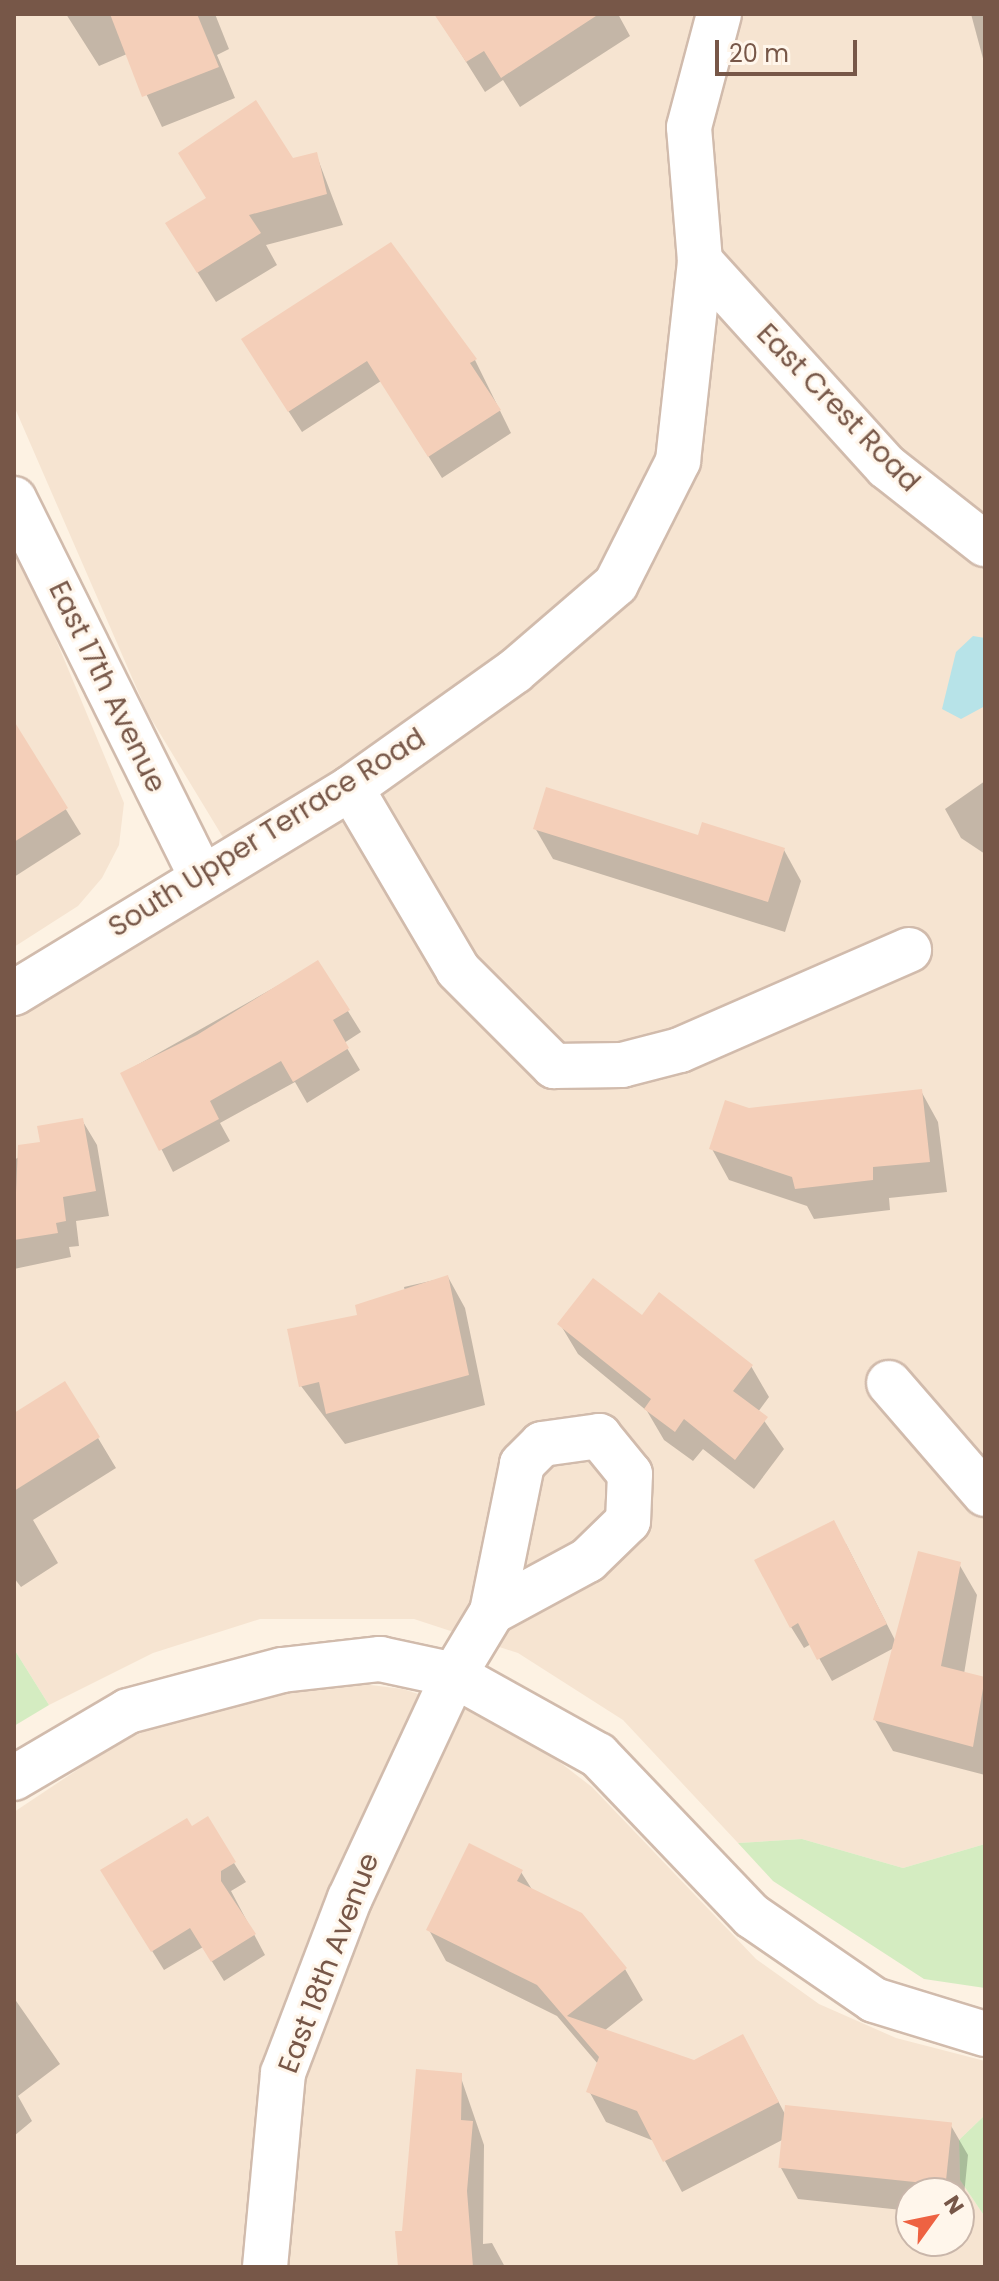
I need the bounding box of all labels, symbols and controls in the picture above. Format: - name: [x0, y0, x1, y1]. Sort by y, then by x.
- scale bar: [719, 24, 861, 74]
- text: 20 m: [729, 37, 789, 70]
- street label: East Crest Road: [749, 317, 927, 499]
- street label: East 17th Avenue: [41, 576, 173, 798]
- street label: South Upper Terrace Road: [103, 722, 431, 944]
- street label: East 18th Avenue: [272, 1848, 386, 2078]
- north arrow: [895, 2177, 975, 2257]
- text: N: [936, 2189, 971, 2220]

